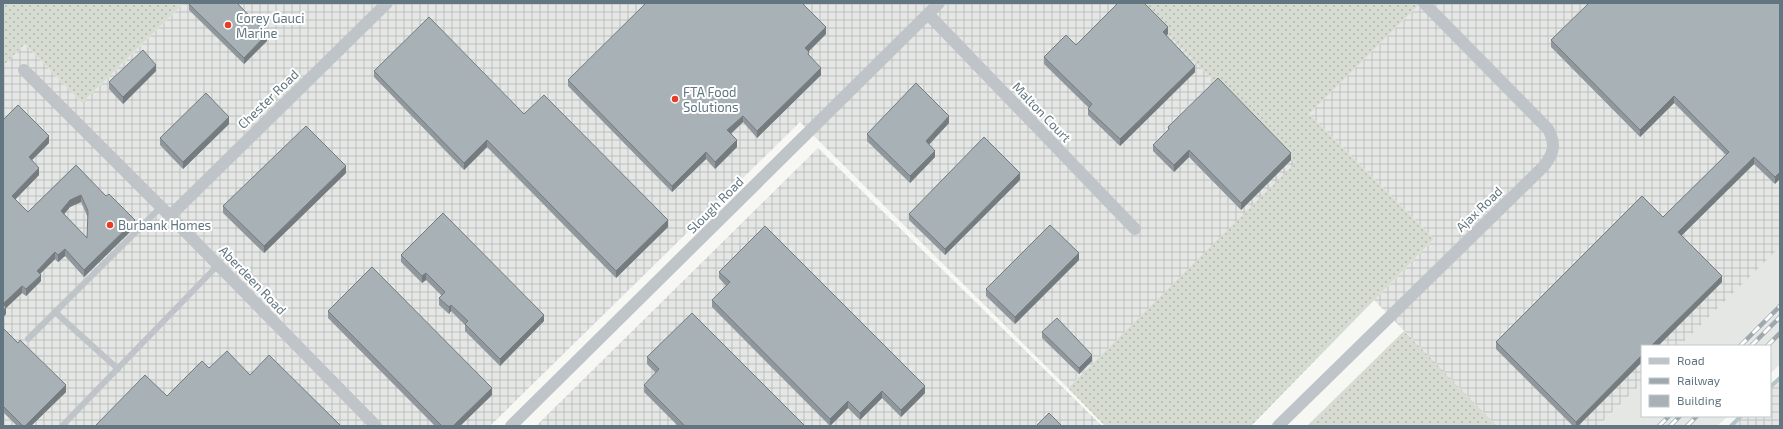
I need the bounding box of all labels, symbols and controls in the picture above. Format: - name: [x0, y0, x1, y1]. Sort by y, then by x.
- place label: Corey Gauci Marine: [236, 10, 305, 41]
- marker: Corey Gauci Marine: [223, 20, 233, 30]
- street label: Chester Road: [234, 66, 302, 132]
- street label: Malton Court: [1009, 79, 1075, 145]
- place label: FTA Food Solutions: [683, 84, 739, 115]
- marker: FTA Food Solutions: [670, 94, 680, 104]
- street label: Slough Road: [683, 173, 747, 237]
- street label: Ajax Road: [1453, 183, 1505, 235]
- place label: Burbank Homes: [118, 217, 211, 233]
- marker: Burbank Homes: [105, 220, 115, 230]
- street label: Aberdeen Road: [216, 242, 290, 318]
- legend: [1641, 345, 1771, 417]
- text: Road: [1677, 353, 1705, 367]
- text: Railway: [1677, 373, 1721, 387]
- text: Building: [1677, 393, 1722, 407]

